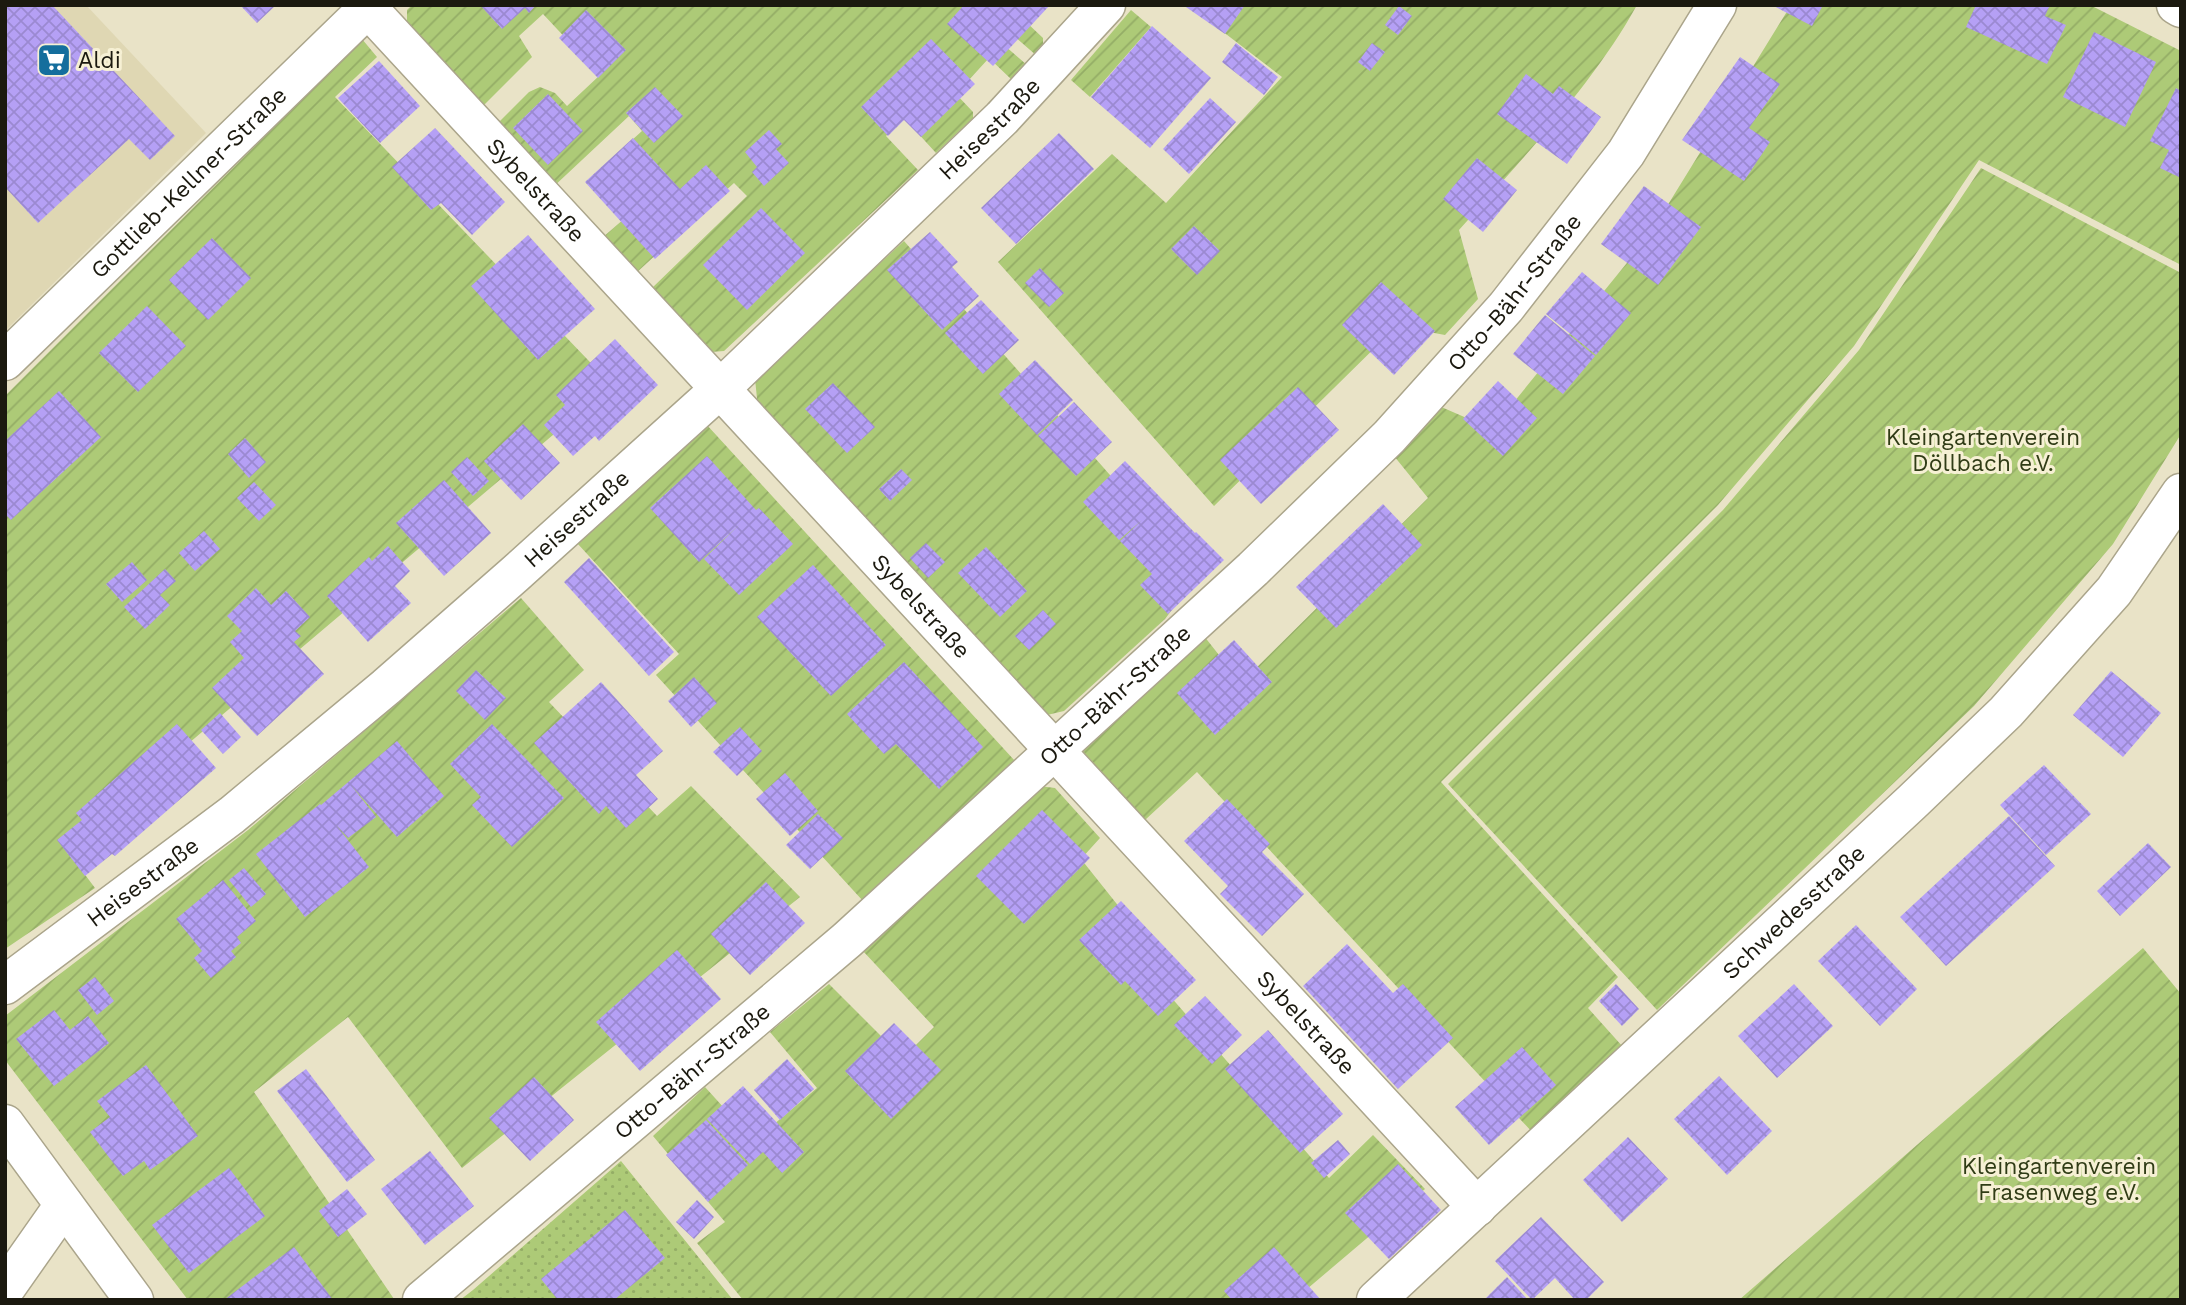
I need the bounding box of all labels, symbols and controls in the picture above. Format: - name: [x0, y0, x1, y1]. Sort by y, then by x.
- supermarket icon: Aldi: [35, 41, 73, 79]
- place label: Aldi: [78, 47, 121, 74]
- street label: Heisestraße: [933, 73, 1046, 186]
- street label: Gottlieb-Kellner-Straße: [85, 82, 292, 284]
- street label: Sybelstraße: [481, 133, 591, 248]
- street label: Otto-Bähr-Straße: [1442, 209, 1587, 377]
- park label: Kleingartenverein Döllbach e.V.: [1886, 424, 2080, 477]
- street label: Heisestraße: [518, 464, 635, 574]
- street label: Sybelstraße: [866, 549, 976, 664]
- street label: Otto-Bähr-Straße: [1034, 619, 1197, 771]
- street label: Heisestraße: [82, 832, 204, 933]
- street label: Schwedesstraße: [1717, 840, 1871, 985]
- street label: Sybelstraße: [1251, 965, 1361, 1080]
- street label: Otto-Bähr-Straße: [609, 998, 776, 1145]
- park label: Kleingartenverein Frasenweg e.V.: [1962, 1153, 2156, 1206]

